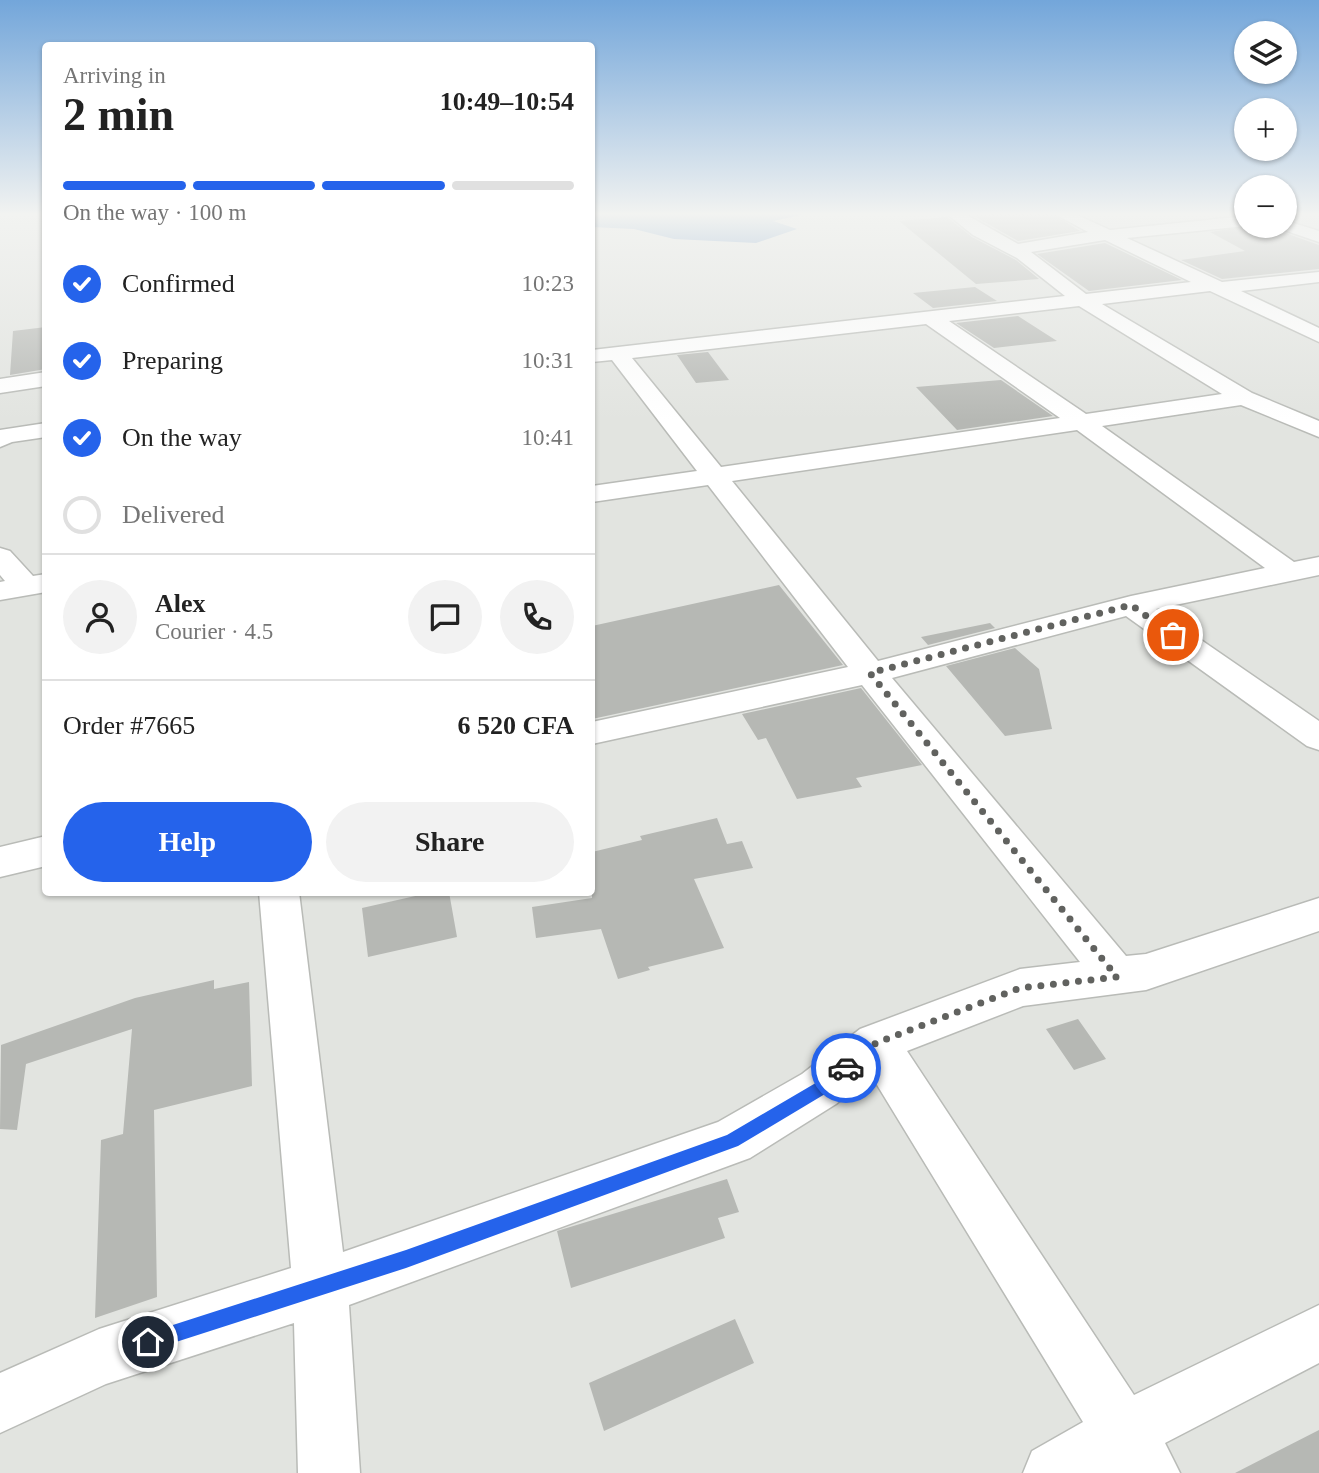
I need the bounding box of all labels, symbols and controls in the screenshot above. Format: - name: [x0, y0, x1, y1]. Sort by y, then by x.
- map controls: [1234, 21, 1297, 238]
- button: layers: [1234, 21, 1297, 84]
- text: Arriving in: [63, 63, 166, 88]
- text: 10:49–10:54: [440, 87, 574, 116]
- text: 2 min: [63, 89, 174, 140]
- button: +: [1234, 98, 1297, 161]
- button: −: [1234, 175, 1297, 238]
- text: On the way · 100 m: [63, 200, 246, 225]
- icon: check: [63, 265, 101, 303]
- text: Confirmed: [122, 269, 235, 298]
- text: 10:23: [522, 271, 574, 296]
- icon: check: [63, 342, 101, 380]
- text: Preparing: [122, 346, 223, 375]
- text: 10:31: [522, 348, 574, 373]
- icon: check: [63, 419, 101, 457]
- text: On the way: [122, 423, 242, 452]
- text: 10:41: [522, 425, 574, 450]
- text: Delivered: [122, 500, 225, 529]
- button: person: [63, 580, 137, 654]
- button: chat: [408, 580, 482, 654]
- button: phone: [500, 580, 574, 654]
- text: Alex: [155, 589, 206, 618]
- pin: [1143, 605, 1203, 665]
- icon: bag: [1154, 616, 1192, 654]
- text: Courier · 4.5: [155, 619, 273, 644]
- text: Order #7665: [63, 711, 195, 740]
- text: 6 520 CFA: [457, 711, 574, 740]
- button: Help: [63, 802, 312, 882]
- button: Share: [326, 802, 574, 882]
- courier: [811, 1033, 881, 1103]
- icon: car: [827, 1049, 865, 1087]
- pin: [118, 1312, 178, 1372]
- icon: home: [129, 1323, 167, 1361]

